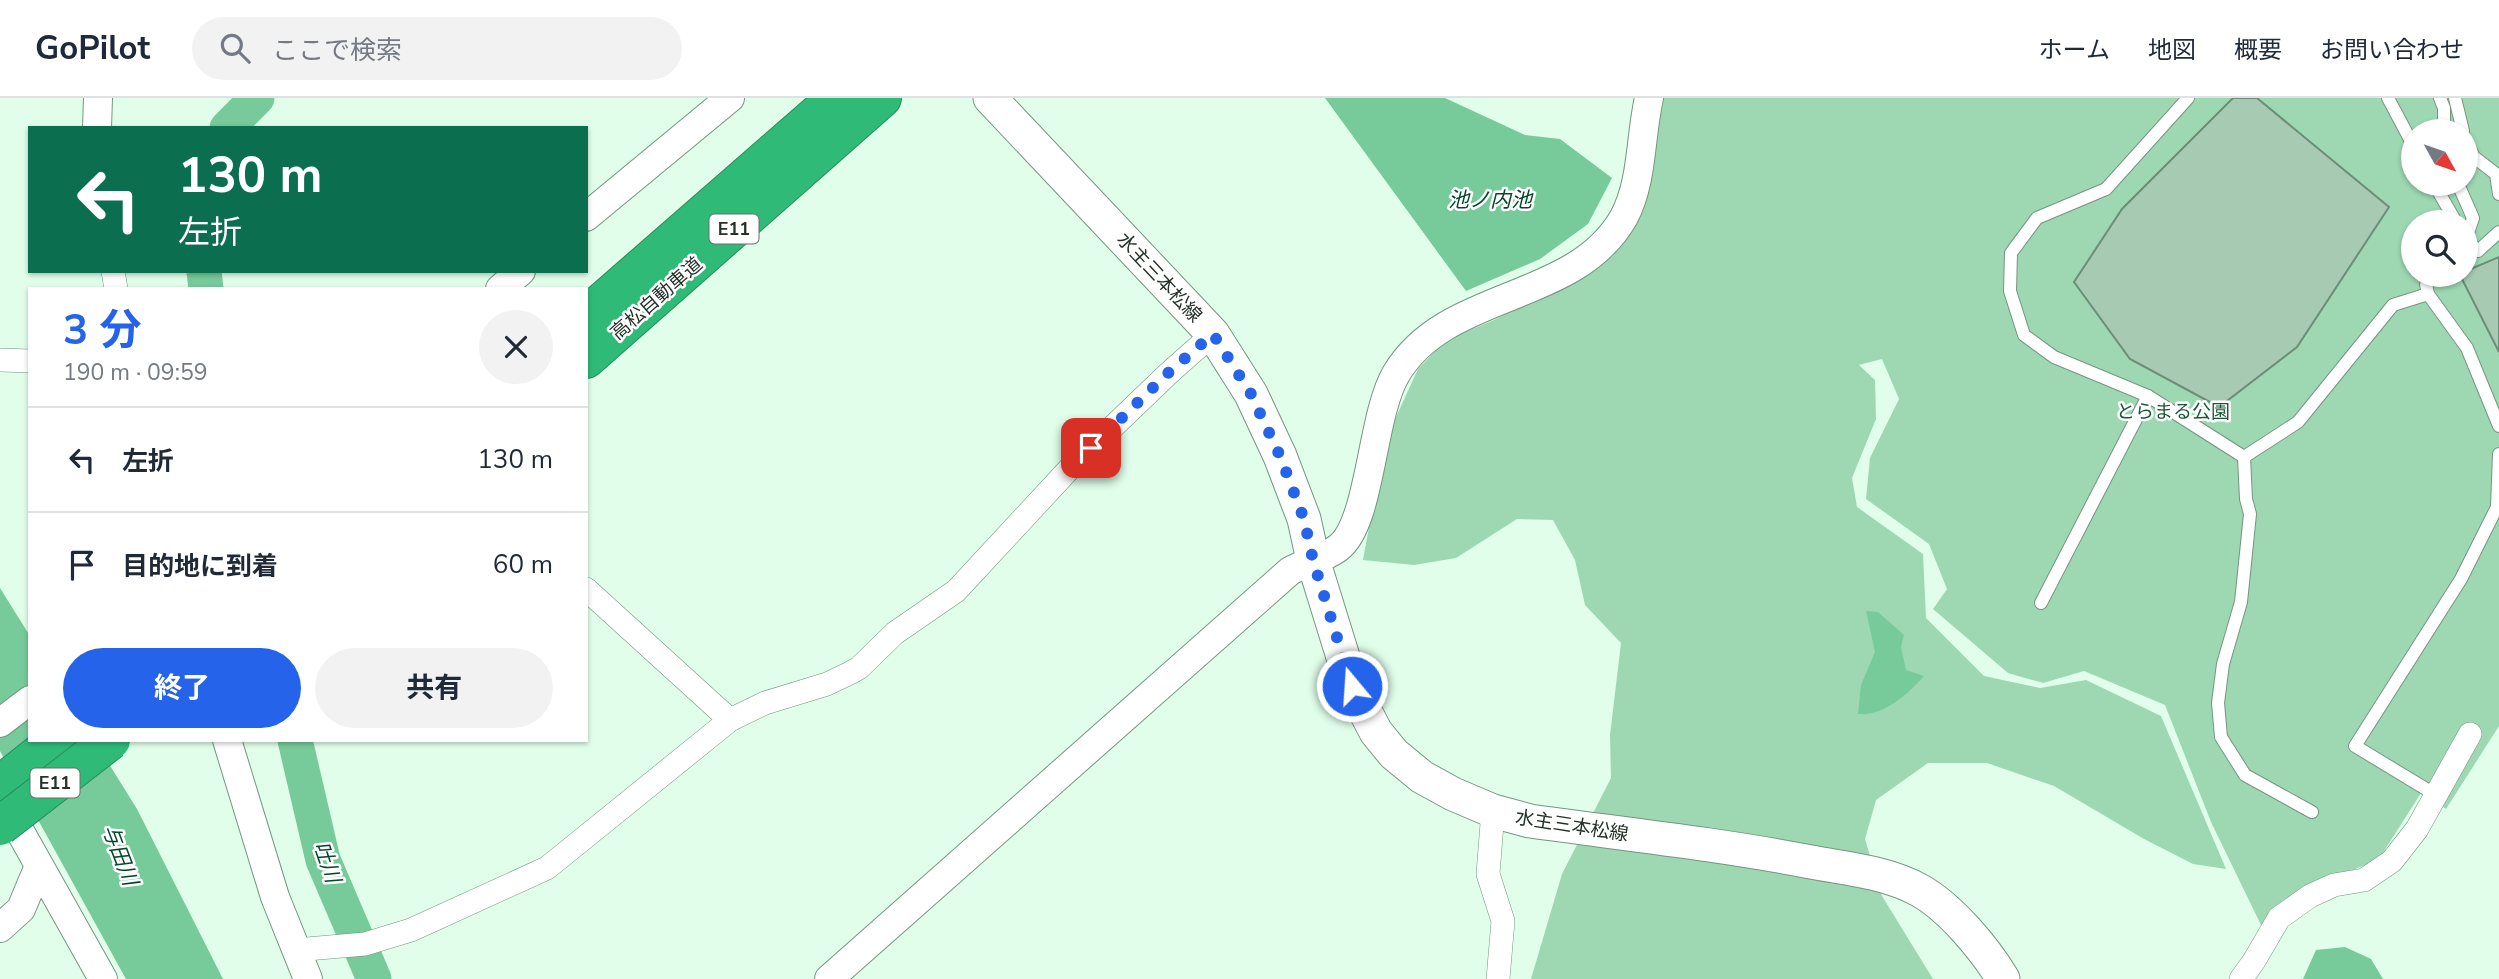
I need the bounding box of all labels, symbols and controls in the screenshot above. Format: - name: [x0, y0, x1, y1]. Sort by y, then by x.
- search box: [192, 17, 682, 80]
- text: GoPilot: [35, 26, 150, 71]
- icon: search: [216, 29, 254, 67]
- text: ここで検索: [272, 33, 402, 68]
- text: ホーム: [2039, 34, 2110, 66]
- text: 地図: [2148, 34, 2196, 66]
- text: 概要: [2234, 34, 2282, 66]
- text: お問い合わせ: [2320, 34, 2464, 66]
- north arrow: [2401, 119, 2478, 196]
- map controls: [2401, 119, 2478, 287]
- text: 130 m: [178, 142, 322, 209]
- icon: left: [63, 154, 154, 245]
- water label: 池ノ内池: [1448, 186, 1534, 214]
- button: search: [2401, 210, 2478, 287]
- text: 左折: [178, 211, 242, 254]
- road number: E11: [710, 214, 758, 244]
- street label: 水主三本松線: [1111, 227, 1208, 328]
- street label: 高松自動車道: [605, 252, 708, 346]
- text: 3 分: [63, 302, 142, 359]
- button: close: [479, 310, 553, 384]
- text: 190 m · 09:59: [63, 357, 208, 388]
- park label: とらまる公園: [2116, 399, 2230, 425]
- pin: [1061, 418, 1121, 478]
- icon: arrive: [1072, 429, 1110, 467]
- icon: left: [63, 441, 101, 479]
- text: 130 m: [477, 442, 553, 477]
- text: 左折: [122, 444, 174, 479]
- icon: arrive: [63, 546, 101, 584]
- text: 60 m: [493, 547, 553, 582]
- text: 目的地に到着: [122, 549, 278, 584]
- button: 終了: [63, 648, 301, 728]
- button: 共有: [315, 648, 553, 728]
- position arrow: [1315, 649, 1389, 723]
- road number: E11: [30, 768, 80, 798]
- street label: 水主三本松線: [1514, 804, 1630, 848]
- water label: 与田川: [96, 821, 145, 891]
- water label: 吐川: [307, 838, 348, 888]

